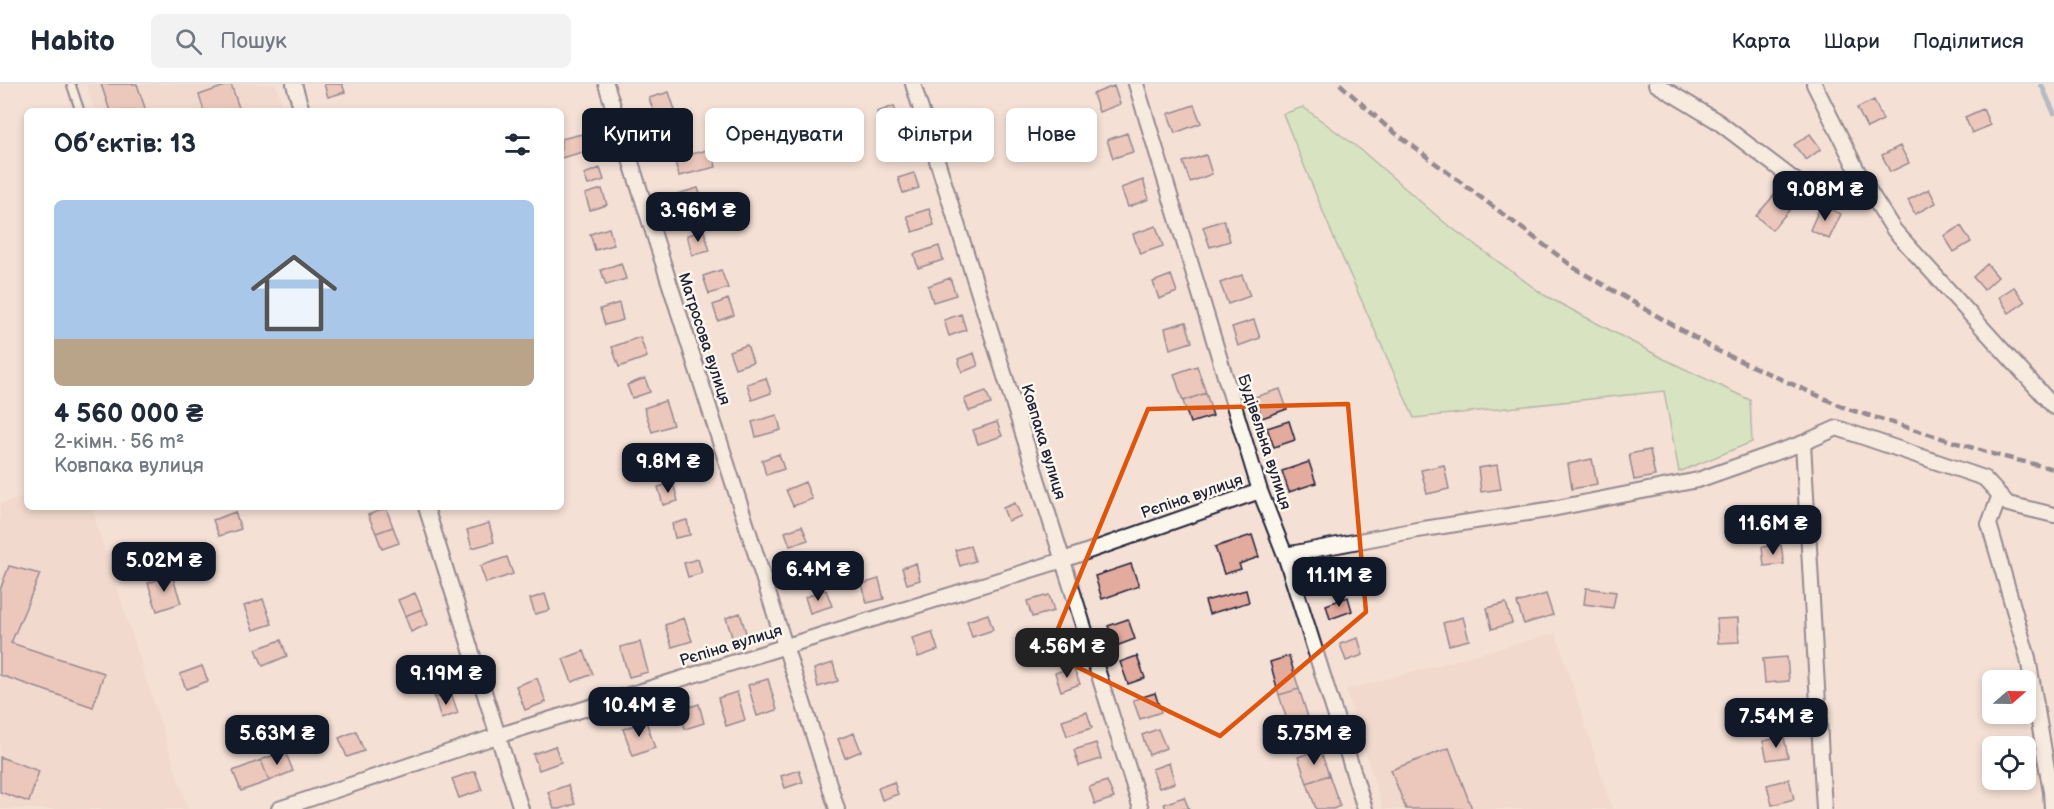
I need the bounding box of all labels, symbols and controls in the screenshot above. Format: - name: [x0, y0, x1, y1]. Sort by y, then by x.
- search box: [151, 14, 571, 68]
- text: Habito: [30, 25, 115, 58]
- icon: search: [172, 25, 205, 58]
- text: Пошук: [220, 28, 287, 55]
- text: Карта: [1731, 29, 1791, 54]
- text: Шари: [1824, 29, 1880, 54]
- text: Поділитися: [1913, 29, 2024, 54]
- chip: Купити: [582, 108, 693, 162]
- chip: Орендувати: [705, 108, 864, 162]
- chip: Фільтри: [876, 108, 994, 162]
- chip: Нове: [1006, 108, 1097, 162]
- icon: filters: [501, 128, 534, 161]
- text: Об’єктів: 13: [54, 129, 196, 160]
- pin: 9.08M ₴: [1770, 171, 1880, 222]
- text: 9.08M ₴: [1787, 178, 1863, 202]
- pin: 3.96M ₴: [643, 192, 753, 243]
- text: 3.96M ₴: [660, 199, 736, 223]
- icon: home: [240, 239, 348, 347]
- street label: Матросова вулиця: [674, 270, 734, 408]
- street label: Будівельна вулиця: [1233, 372, 1295, 512]
- street label: Ковпака вулиця: [1016, 382, 1070, 502]
- text: 4 560 000 ₴: [54, 399, 203, 430]
- text: 2-кімн. · 56 m²: [54, 430, 184, 454]
- pin: 9.8M ₴: [619, 443, 717, 494]
- text: 9.8M ₴: [636, 450, 700, 474]
- text: Ковпака вулиця: [54, 454, 204, 478]
- street label: Рєпіна вулиця: [1139, 471, 1246, 523]
- pin: 11.6M ₴: [1718, 505, 1828, 556]
- text: 11.6M ₴: [1738, 512, 1808, 536]
- pin: 5.02M ₴: [109, 542, 219, 593]
- text: 5.02M ₴: [126, 549, 202, 573]
- pin: 6.4M ₴: [769, 551, 867, 602]
- pin: 11.1M ₴: [1284, 557, 1394, 608]
- text: 6.4M ₴: [786, 558, 850, 582]
- text: 11.1M ₴: [1306, 564, 1372, 588]
- street label: Рєпіна вулиця: [677, 621, 785, 671]
- pin: 4.56M ₴: [1012, 628, 1122, 679]
- text: 4.56M ₴: [1029, 635, 1105, 659]
- pin: 9.19M ₴: [391, 655, 501, 706]
- text: 9.19M ₴: [410, 662, 482, 686]
- north arrow: [1982, 670, 2036, 724]
- map controls: [1982, 670, 2036, 790]
- pin: 10.4M ₴: [584, 687, 694, 738]
- text: 10.4M ₴: [602, 694, 676, 718]
- pin: 7.54M ₴: [1721, 698, 1831, 749]
- text: 7.54M ₴: [1739, 705, 1813, 729]
- pin: 5.63M ₴: [222, 715, 332, 766]
- pin: 5.75M ₴: [1259, 715, 1369, 766]
- text: 5.63M ₴: [239, 722, 315, 746]
- text: 5.75M ₴: [1277, 722, 1351, 746]
- button: locate: [1982, 736, 2036, 790]

